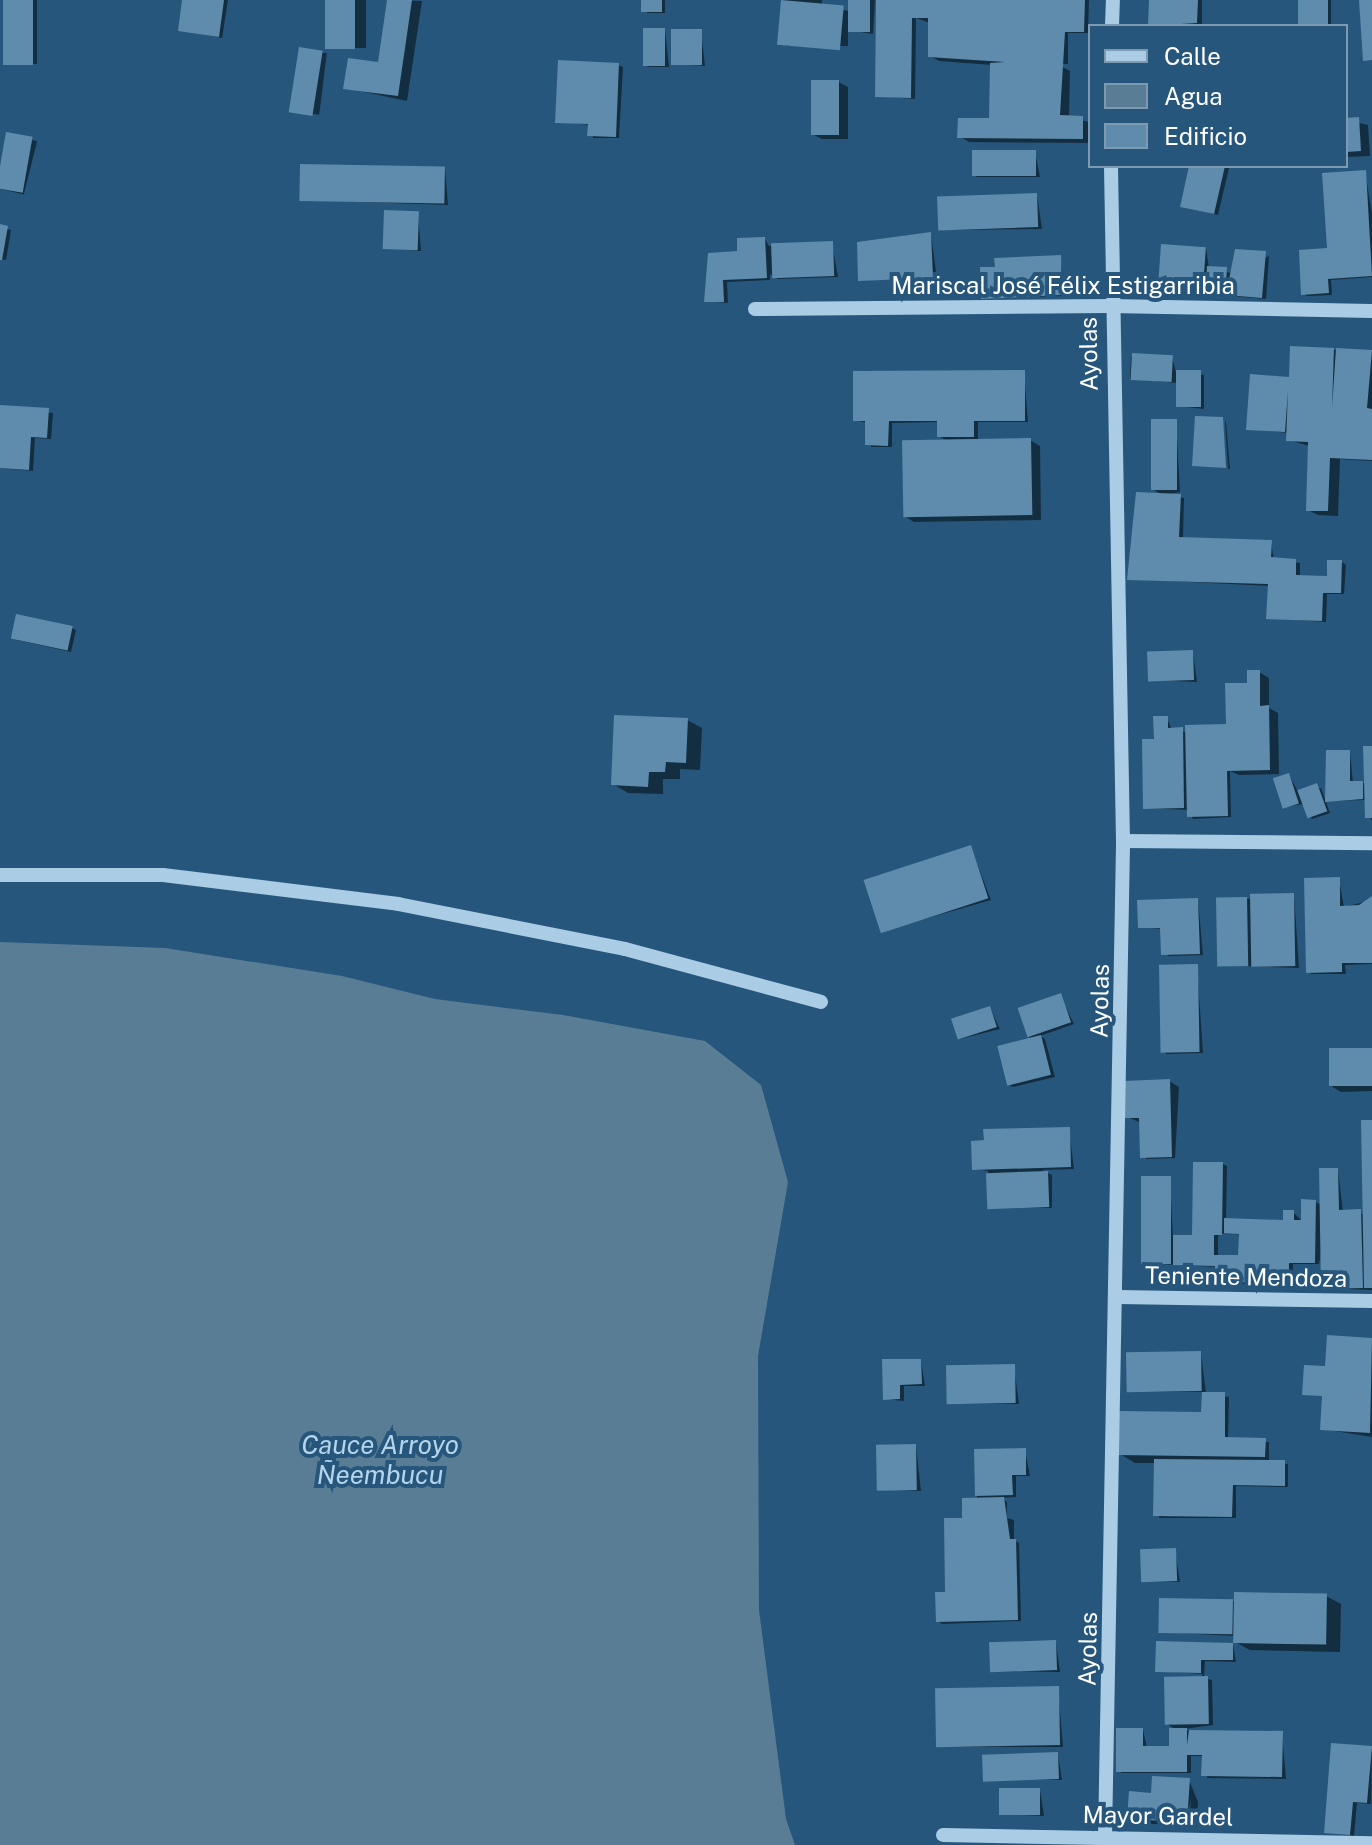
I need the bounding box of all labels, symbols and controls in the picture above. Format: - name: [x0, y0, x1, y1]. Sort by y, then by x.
- legend: [1088, 24, 1348, 168]
- text: Calle: [1164, 42, 1221, 70]
- text: Agua: [1164, 82, 1222, 110]
- text: Edificio: [1164, 122, 1247, 150]
- street label: Mariscal José Félix Estigarribia: [891, 272, 1235, 300]
- street label: Ayolas: [1074, 317, 1104, 391]
- street label: Ayolas: [1085, 964, 1115, 1038]
- street label: Teniente Mendoza: [1145, 1261, 1347, 1293]
- water label: Cauce Arroyo Ñeembucu: [301, 1429, 459, 1490]
- street label: Ayolas: [1073, 1612, 1103, 1686]
- street label: Mayor Gardel: [1082, 1800, 1234, 1832]

